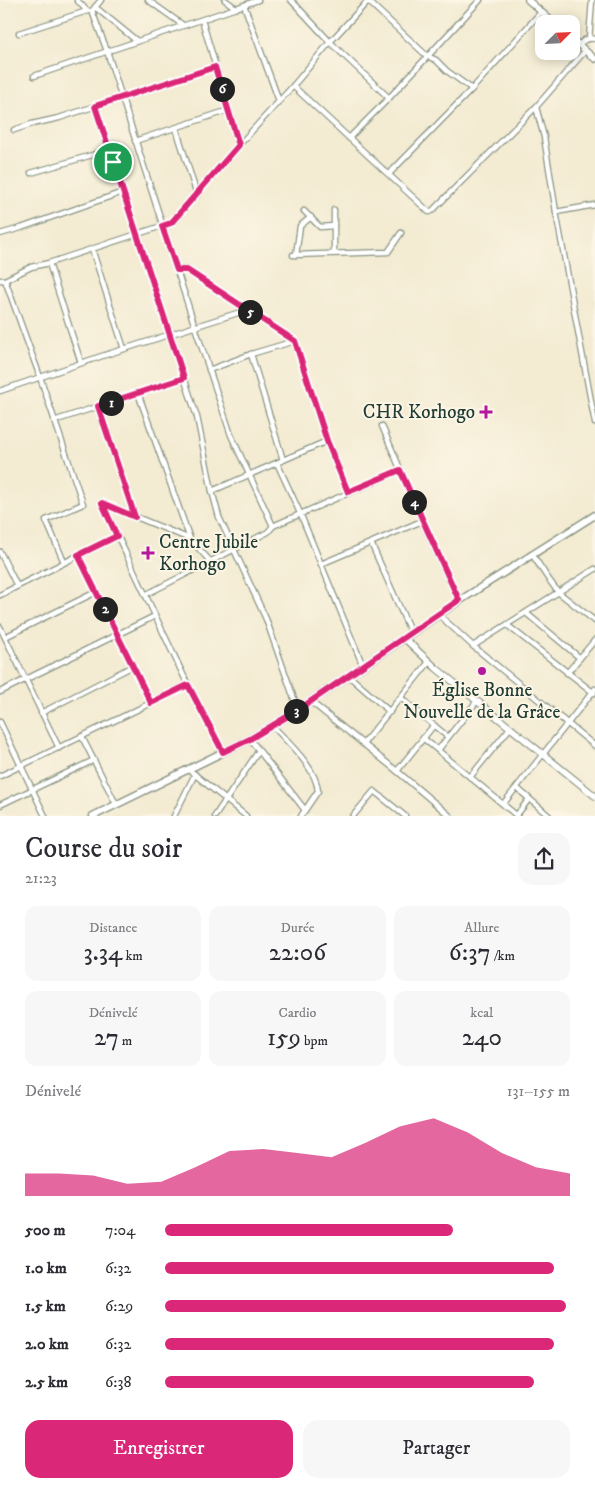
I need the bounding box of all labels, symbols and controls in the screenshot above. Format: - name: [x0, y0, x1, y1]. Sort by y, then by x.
- north arrow: [535, 15, 580, 60]
- map controls: [535, 15, 580, 60]
- pin: 6: [210, 76, 234, 102]
- text: 6: [219, 80, 226, 98]
- pin: [92, 141, 134, 183]
- icon: arrive: [99, 148, 127, 176]
- pin: 5: [238, 300, 262, 324]
- text: 5: [247, 303, 254, 321]
- pin: 1: [98, 390, 124, 416]
- text: 1: [109, 394, 114, 412]
- place label: CHR Korhogo: [363, 401, 475, 424]
- marker: CHR Korhogo: [479, 405, 493, 419]
- pin: 4: [402, 490, 426, 514]
- text: 4: [410, 493, 419, 511]
- place label: Centre Jubile Korhogo: [159, 531, 258, 576]
- marker: Centre Jubile Korhogo: [141, 546, 155, 560]
- pin: 2: [92, 596, 118, 622]
- text: 2: [102, 600, 109, 618]
- marker: Église Bonne Nouvelle de la Grâce: [476, 665, 488, 677]
- place label: Église Bonne Nouvelle de la Grâce: [404, 678, 561, 724]
- pin: 3: [284, 698, 308, 724]
- text: 3: [294, 702, 299, 720]
- text: Course du soir: [25, 831, 182, 866]
- button: share: [518, 833, 570, 885]
- text: 21:23: [25, 868, 57, 888]
- text: Distance: [89, 919, 137, 937]
- text: Durée: [280, 919, 314, 937]
- text: Allure: [464, 919, 499, 937]
- text: 3.34: [83, 937, 122, 968]
- text: 22:06: [269, 937, 326, 968]
- text: 6:37: [449, 937, 491, 968]
- text: km: [122, 947, 143, 965]
- text: /km: [491, 947, 515, 965]
- text: Dénivelé: [89, 1004, 138, 1022]
- text: Cardio: [279, 1004, 316, 1022]
- text: kcal: [470, 1004, 493, 1022]
- text: 27: [94, 1022, 119, 1053]
- text: 159: [267, 1022, 301, 1053]
- text: 240: [462, 1022, 502, 1053]
- text: m: [119, 1032, 132, 1050]
- text: bpm: [301, 1032, 328, 1050]
- text: Dénivelé: [25, 1081, 81, 1101]
- text: 131–155 m: [507, 1081, 570, 1101]
- text: 500 m: [25, 1220, 66, 1240]
- text: 7:04: [105, 1220, 135, 1240]
- text: 1.0 km: [25, 1258, 67, 1278]
- text: 6:32: [105, 1258, 131, 1278]
- text: 1.5 km: [25, 1296, 66, 1316]
- text: 6:29: [105, 1296, 133, 1316]
- text: 2.0 km: [25, 1334, 69, 1354]
- text: 6:32: [105, 1334, 131, 1354]
- text: 2.5 km: [25, 1372, 68, 1392]
- text: 6:38: [105, 1372, 131, 1392]
- button: Enregistrer: [25, 1420, 293, 1478]
- button: Partager: [303, 1420, 570, 1478]

